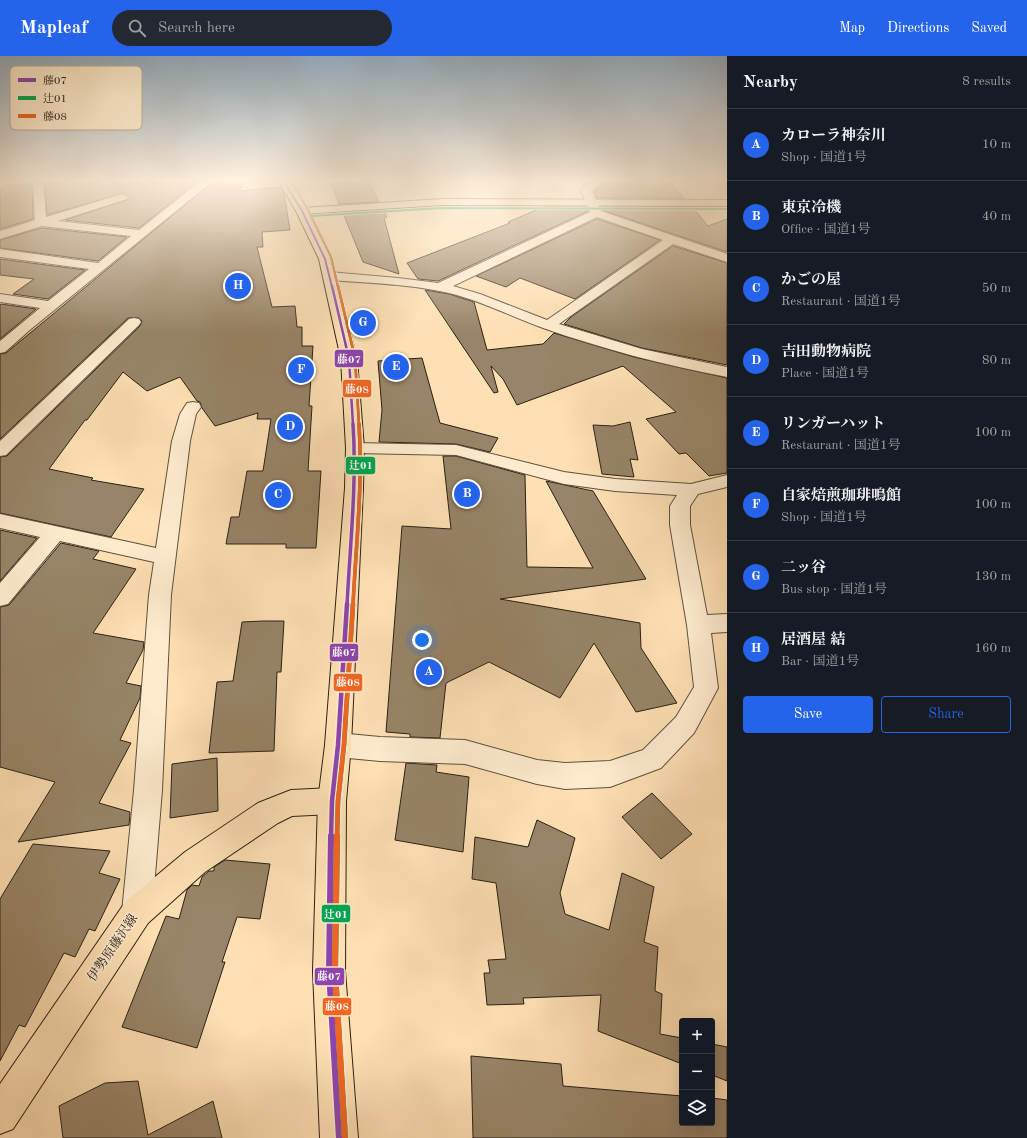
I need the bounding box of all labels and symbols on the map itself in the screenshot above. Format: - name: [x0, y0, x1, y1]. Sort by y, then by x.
- legend: [10, 66, 142, 130]
- text: 藤07: [43, 74, 67, 87]
- text: 辻01: [43, 92, 67, 105]
- text: 藤08: [43, 110, 67, 123]
- pin: H: [225, 271, 251, 301]
- pin: G: [350, 308, 376, 338]
- line badge: 藤07: [334, 349, 364, 368]
- pin: E: [383, 352, 409, 382]
- text: 藤07: [337, 353, 361, 366]
- pin: F: [288, 355, 314, 385]
- line badge: 藤08: [342, 379, 372, 398]
- text: 藤08: [345, 383, 369, 396]
- pin: D: [277, 412, 303, 442]
- line badge: 辻01: [345, 456, 376, 475]
- text: 辻01: [349, 459, 373, 472]
- pin: B: [454, 479, 480, 509]
- pin: C: [265, 480, 291, 510]
- your location: [412, 630, 432, 650]
- line badge: 藤07: [329, 643, 359, 662]
- text: 藤07: [332, 646, 356, 659]
- pin: A: [416, 657, 442, 687]
- line badge: 藤08: [333, 673, 363, 692]
- text: 藤08: [336, 676, 360, 689]
- line badge: 辻01: [321, 904, 351, 923]
- text: 辻01: [324, 908, 348, 921]
- street label: 伊勢原藤沢線: [85, 911, 140, 984]
- line badge: 藤07: [314, 967, 345, 986]
- text: 藤07: [317, 970, 341, 983]
- line badge: 藤08: [322, 997, 352, 1016]
- text: 藤08: [325, 1000, 349, 1013]

